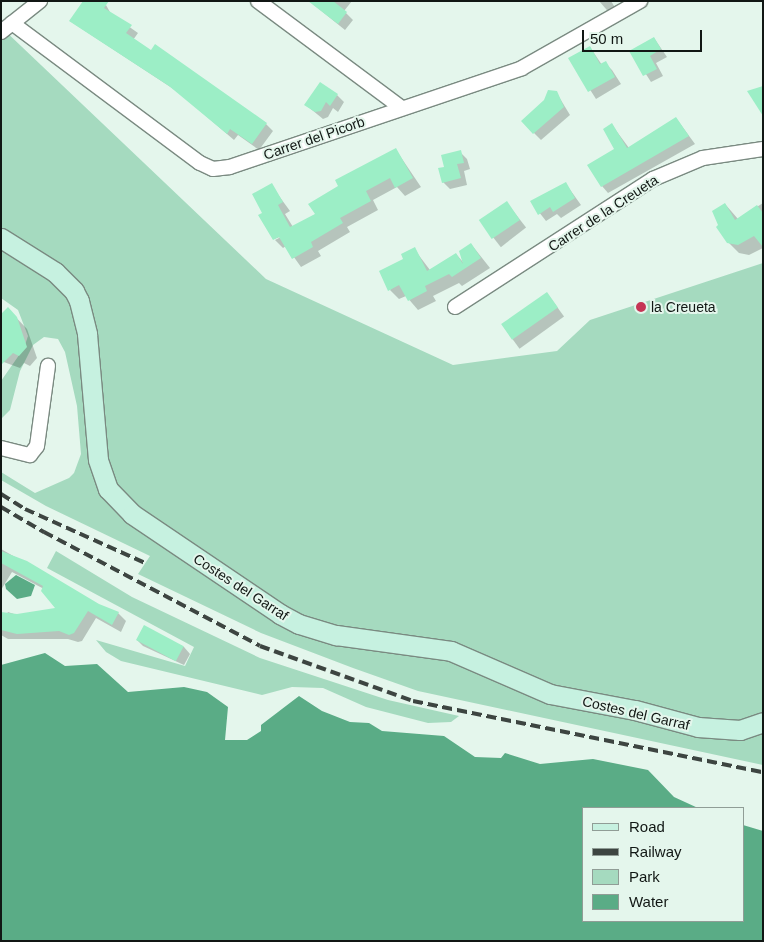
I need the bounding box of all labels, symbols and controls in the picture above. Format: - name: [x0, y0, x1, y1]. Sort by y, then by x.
- scale bar: [584, 20, 704, 52]
- text: 50 m: [590, 30, 623, 47]
- street label: Carrer del Picorb: [261, 113, 367, 163]
- street label: Carrer de la Creueta: [545, 171, 661, 255]
- place label: la Creueta: [651, 299, 716, 315]
- marker: la Creueta: [635, 301, 647, 313]
- street label: Costes del Garraf: [190, 550, 292, 624]
- street label: Costes del Garraf: [581, 692, 691, 734]
- legend: [582, 807, 744, 922]
- text: Road: [629, 818, 665, 835]
- text: Railway: [629, 843, 682, 860]
- text: Park: [629, 868, 660, 885]
- text: Water: [629, 893, 668, 910]

